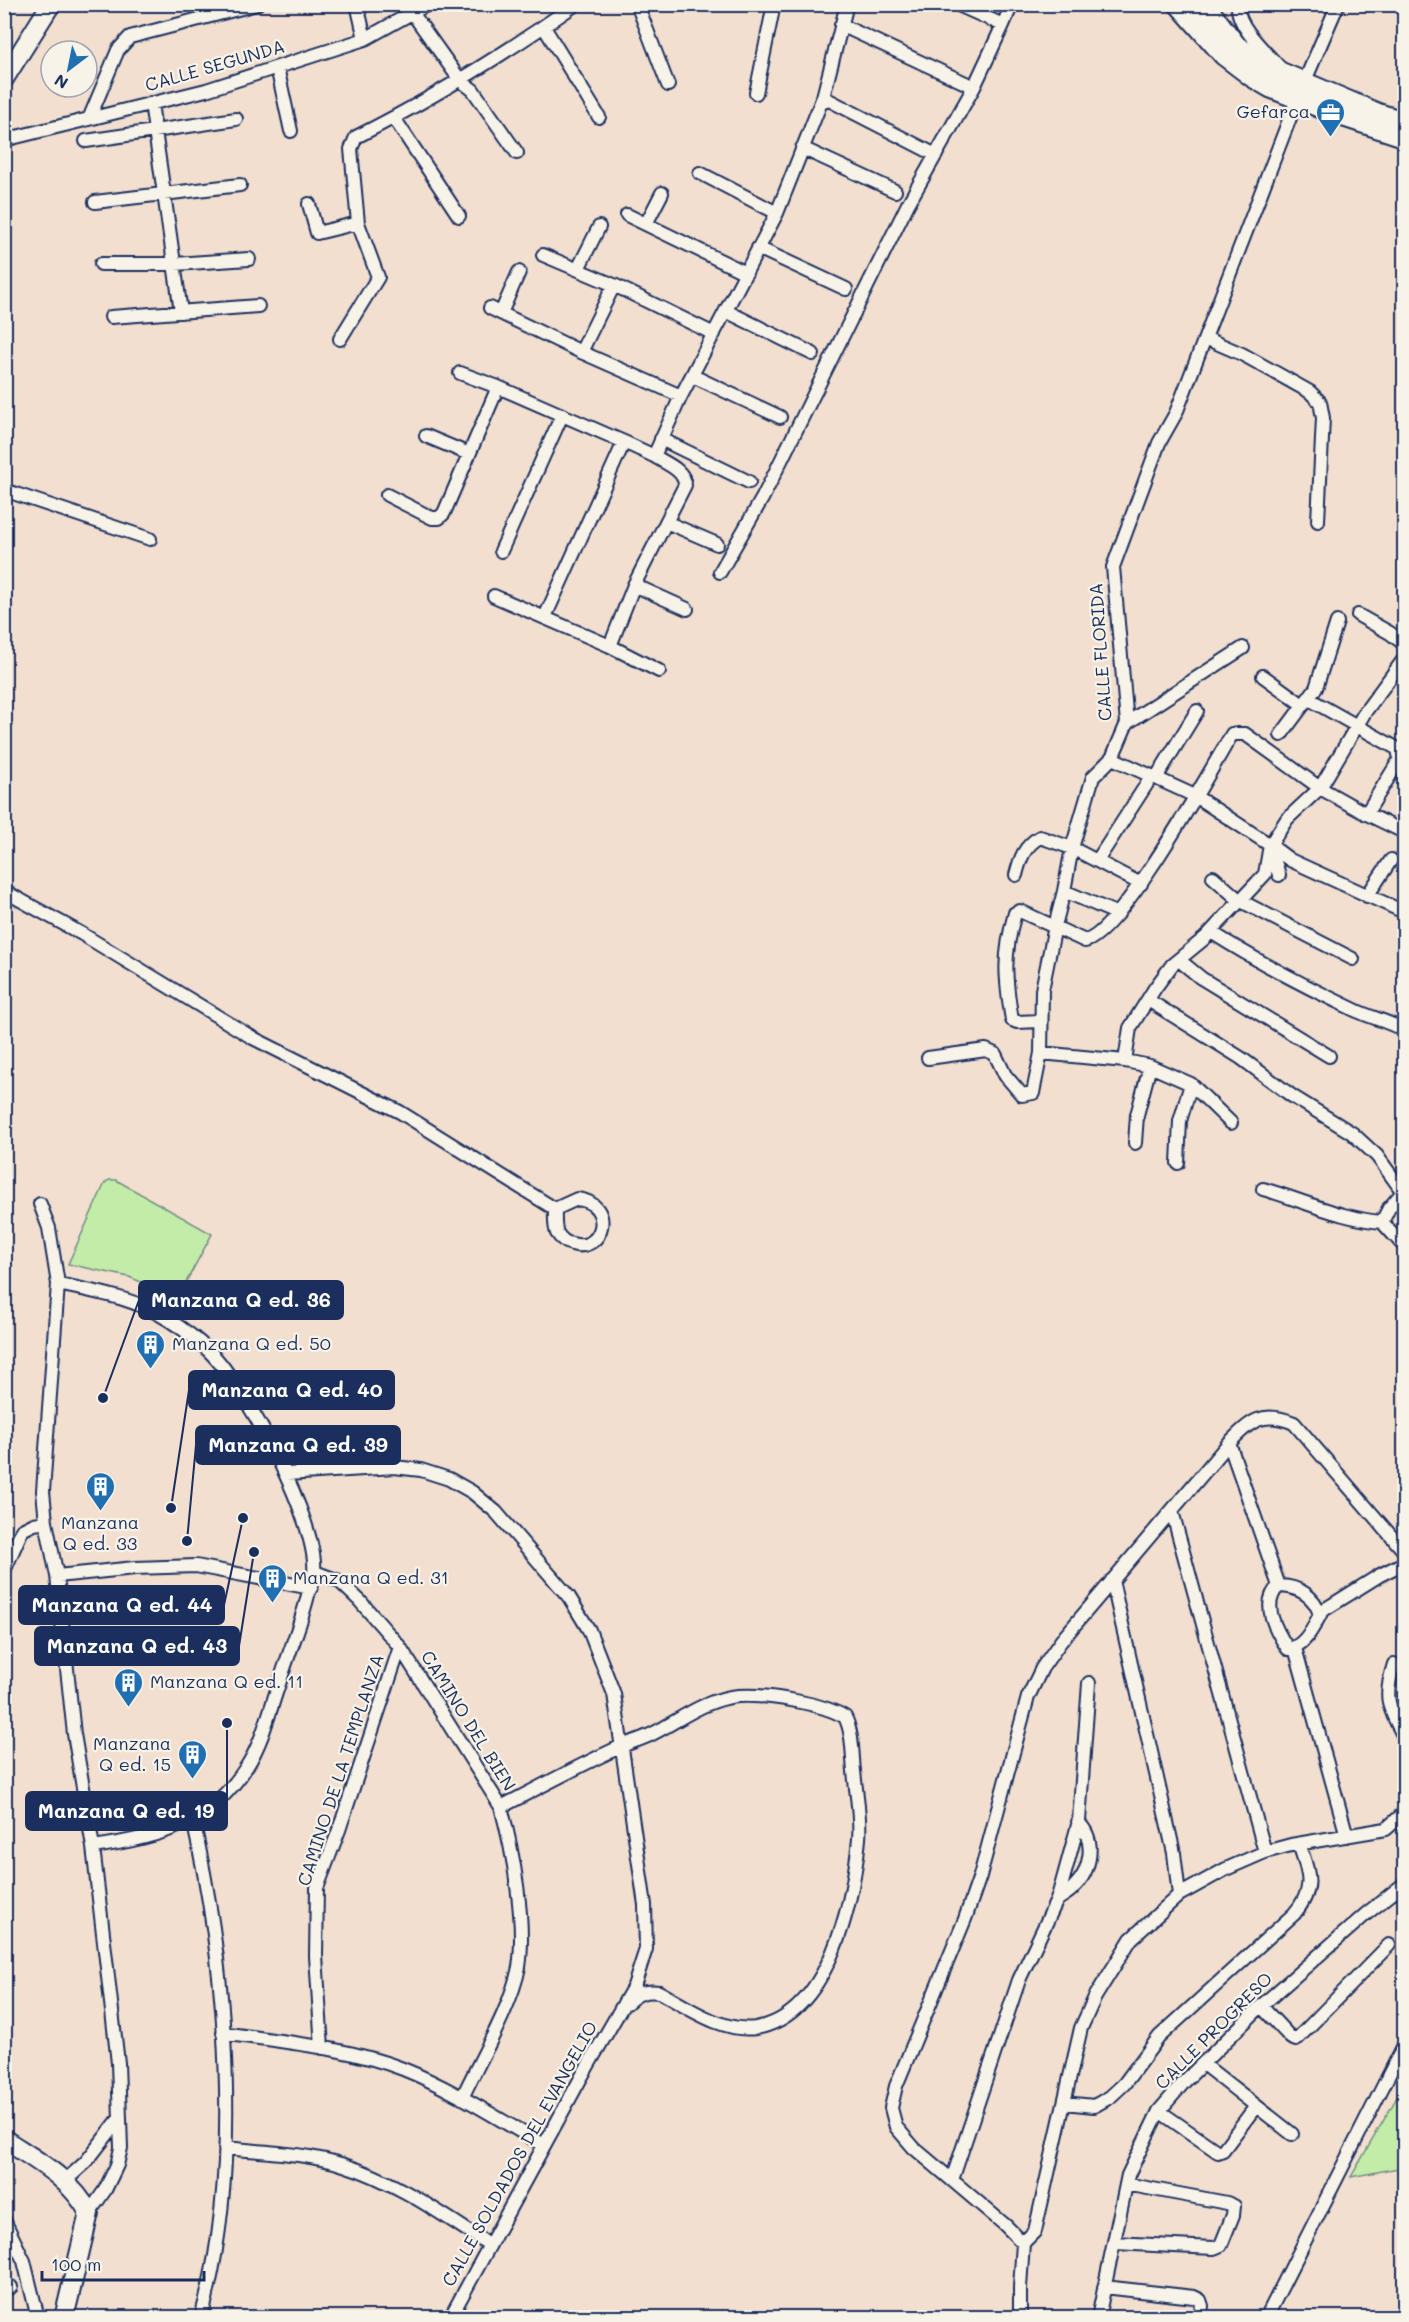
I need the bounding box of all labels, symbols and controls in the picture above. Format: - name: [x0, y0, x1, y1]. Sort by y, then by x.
- street label: CALLE SEGUNDA: [142, 34, 287, 96]
- north arrow: [39, 39, 99, 99]
- text: N: [50, 70, 72, 94]
- office icon: Gefarca: [1315, 96, 1347, 138]
- place label: Gefarca: [1236, 99, 1310, 123]
- street label: CALLE FLORIDA: [1083, 582, 1117, 722]
- callout: Manzana Q ed. 36: [139, 1281, 343, 1319]
- text: Manzana Q ed. 36: [151, 1286, 331, 1312]
- building icon: Manzana Q ed. 50: [135, 1328, 167, 1370]
- place label: Manzana Q ed. 50: [172, 1331, 331, 1355]
- callout: Manzana Q ed. 40: [189, 1371, 394, 1409]
- text: Manzana Q ed. 40: [201, 1376, 383, 1402]
- callout: Manzana Q ed. 39: [196, 1426, 400, 1464]
- text: Manzana Q ed. 39: [208, 1431, 388, 1457]
- building icon: Manzana Q ed. 33: [84, 1470, 116, 1512]
- place label: Manzana Q ed. 33: [61, 1510, 139, 1555]
- building icon: Manzana Q ed. 31: [256, 1562, 288, 1604]
- place label: Manzana Q ed. 31: [293, 1565, 449, 1589]
- callout: Manzana Q ed. 44: [19, 1586, 224, 1624]
- text: Manzana Q ed. 44: [31, 1591, 213, 1617]
- callout: Manzana Q ed. 43: [35, 1627, 239, 1665]
- text: Manzana Q ed. 43: [47, 1632, 227, 1658]
- street label: CAMINO DEL BIEN: [416, 1646, 522, 1795]
- street label: CAMINO DE LA TEMPLANZA: [291, 1651, 389, 1889]
- building icon: Manzana Q ed. 11: [113, 1666, 145, 1708]
- place label: Manzana Q ed. 11: [150, 1669, 303, 1693]
- place label: Manzana Q ed. 15: [93, 1731, 171, 1776]
- building icon: Manzana Q ed. 15: [176, 1738, 208, 1780]
- callout: Manzana Q ed. 19: [26, 1792, 227, 1830]
- text: Manzana Q ed. 19: [38, 1797, 214, 1823]
- street label: CALLE PROGRESO: [1149, 1966, 1277, 2094]
- street label: CALLE SOLDADOS DEL EVANGELIO: [436, 2017, 602, 2290]
- scale bar: [42, 2244, 204, 2282]
- text: 100 m: [51, 2252, 101, 2276]

